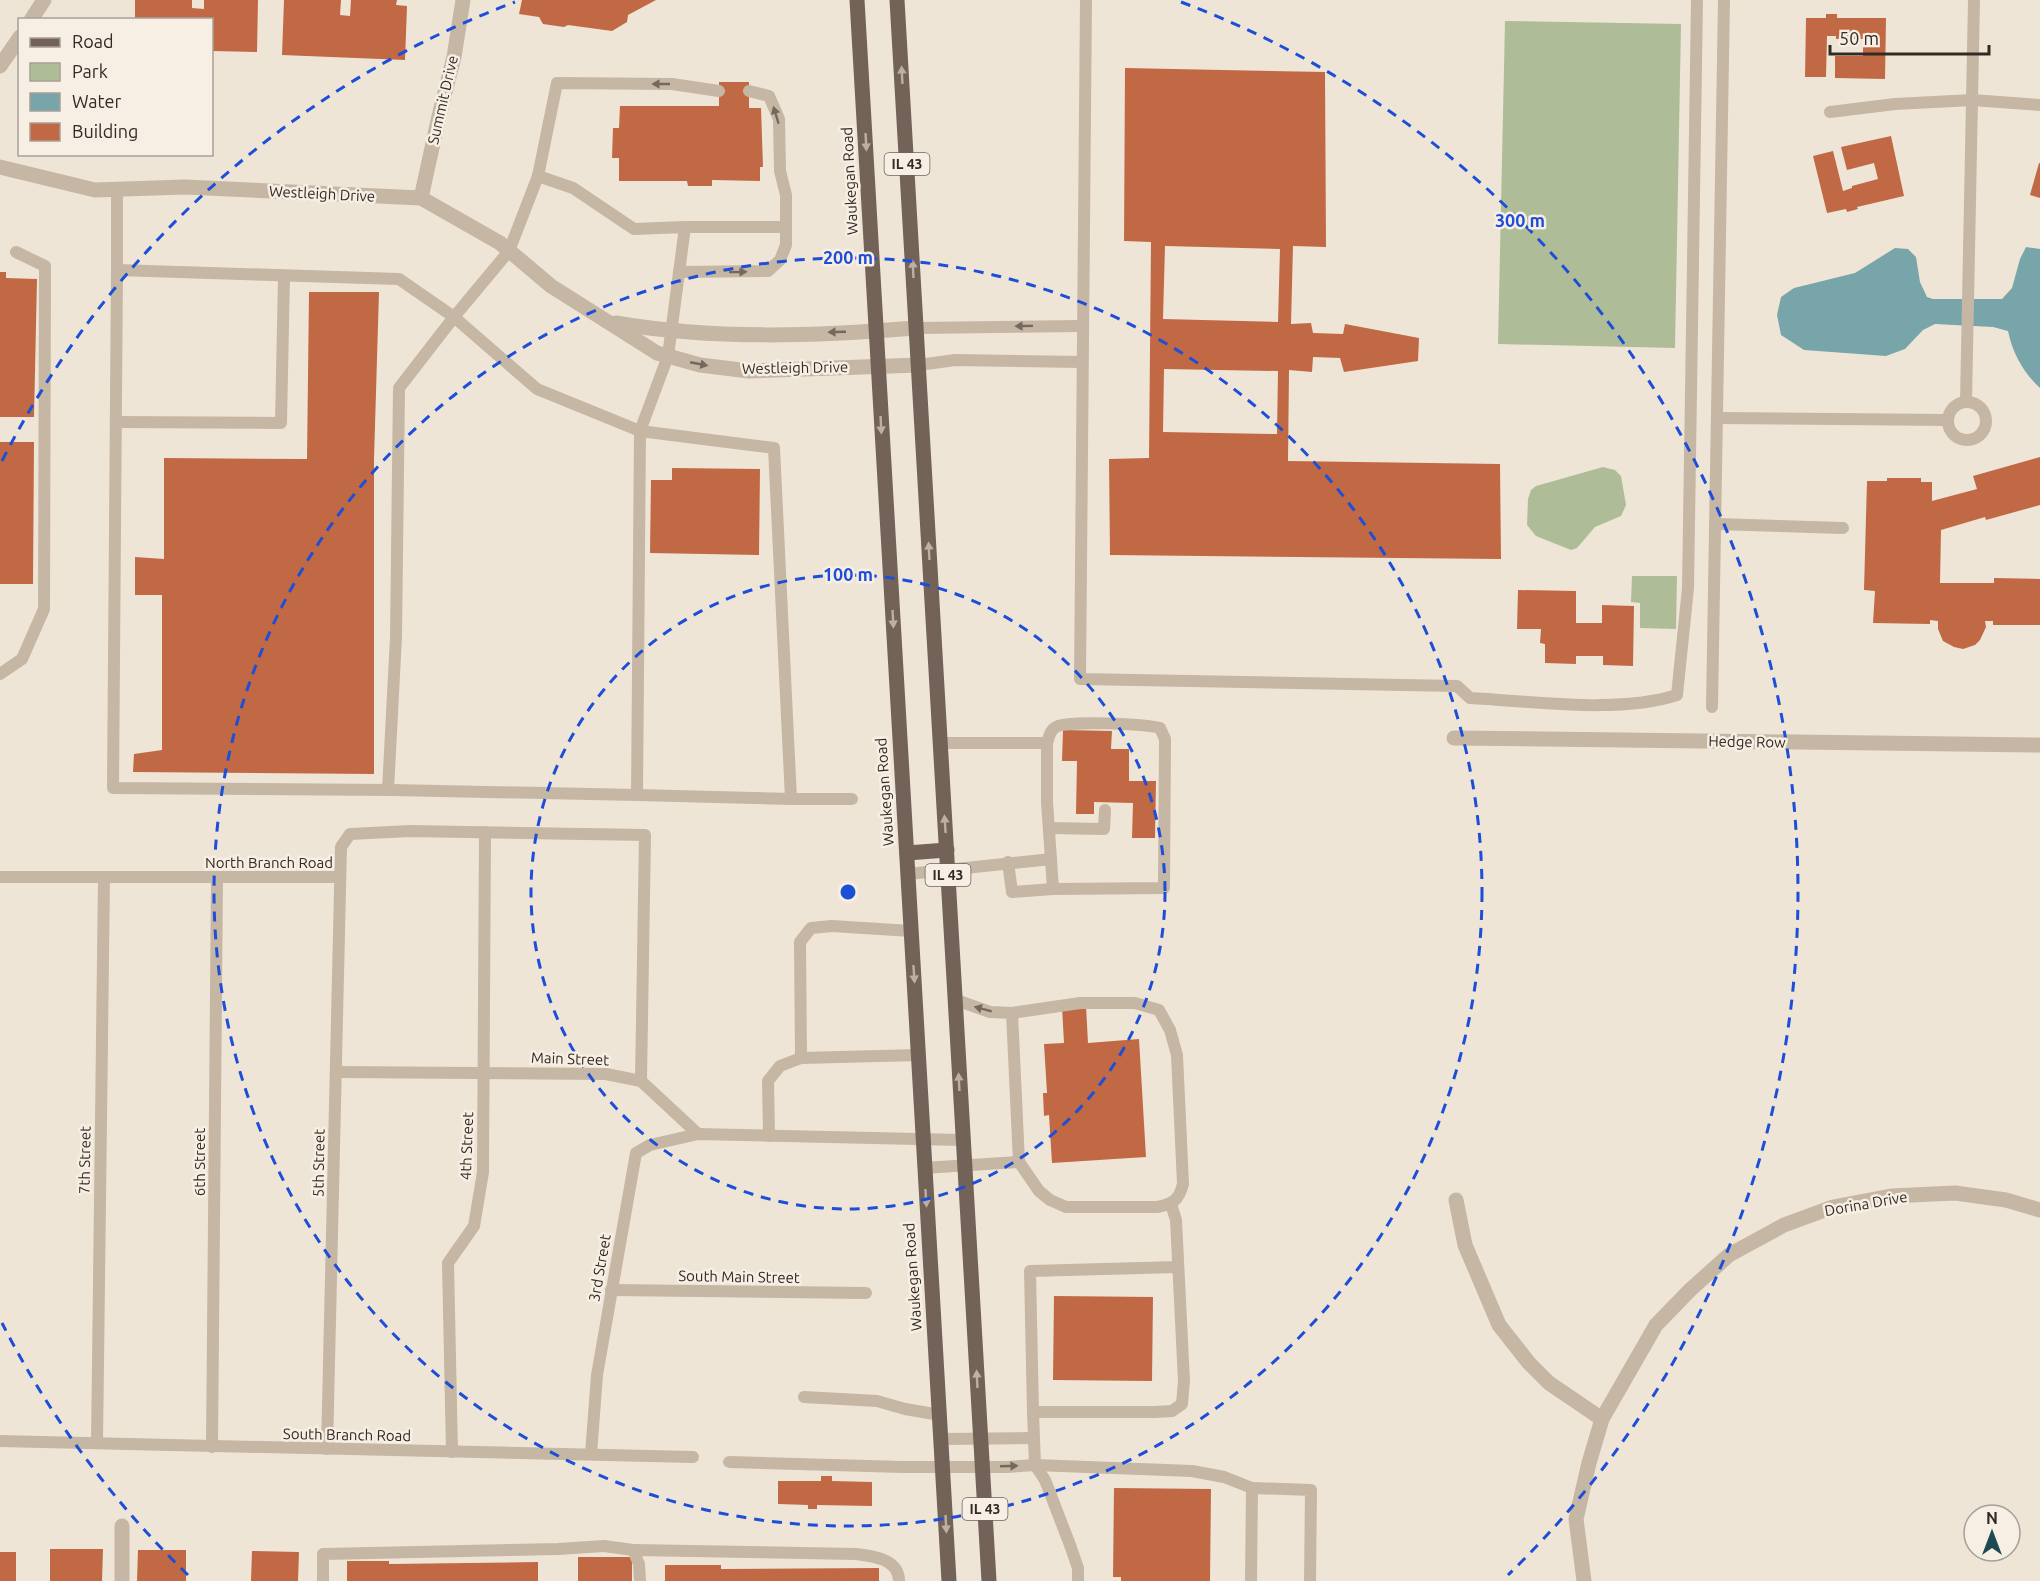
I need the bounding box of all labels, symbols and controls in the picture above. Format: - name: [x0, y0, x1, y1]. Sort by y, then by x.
- legend: [18, 18, 213, 156]
- scale bar: [1830, 18, 1989, 56]
- text: 50 m: [1839, 28, 1879, 48]
- text: Road: [72, 31, 114, 51]
- street label: Summit Drive: [424, 54, 461, 146]
- text: Park: [72, 61, 108, 81]
- one-way arrow: [897, 65, 906, 84]
- one-way arrow: [652, 79, 671, 89]
- text: Water: [72, 91, 122, 111]
- one-way arrow: [771, 106, 780, 124]
- text: Building: [72, 121, 138, 141]
- street label: Waukegan Road: [838, 126, 861, 236]
- one-way arrow: [861, 132, 870, 151]
- road number: IL 43: [884, 153, 930, 175]
- street label: Westleigh Drive: [269, 182, 376, 205]
- text: 300 m: [1495, 210, 1545, 230]
- text: 200 m: [823, 247, 873, 267]
- one-way arrow: [908, 260, 917, 279]
- one-way arrow: [728, 267, 747, 277]
- one-way arrow: [1014, 322, 1033, 331]
- one-way arrow: [827, 327, 846, 337]
- street label: Westleigh Drive: [742, 358, 848, 377]
- one-way arrow: [690, 360, 709, 369]
- one-way arrow: [876, 415, 885, 434]
- one-way arrow: [925, 542, 934, 561]
- text: 100 m: [823, 564, 873, 584]
- one-way arrow: [888, 610, 897, 629]
- street label: Hedge Row: [1708, 732, 1786, 751]
- street label: Waukegan Road: [872, 737, 897, 847]
- one-way arrow: [941, 815, 950, 834]
- street label: North Branch Road: [205, 854, 333, 871]
- road number: IL 43: [926, 864, 970, 886]
- centre of rings: [838, 882, 858, 902]
- one-way arrow: [909, 964, 919, 983]
- one-way arrow: [974, 1004, 992, 1013]
- street label: Main Street: [531, 1049, 610, 1068]
- one-way arrow: [955, 1072, 964, 1091]
- street label: 4th Street: [457, 1111, 476, 1180]
- street label: 7th Street: [75, 1126, 94, 1194]
- street label: 6th Street: [191, 1128, 208, 1196]
- street label: 5th Street: [309, 1129, 328, 1197]
- street label: Dorina Drive: [1823, 1188, 1909, 1219]
- one-way arrow: [922, 1189, 931, 1208]
- street label: Waukegan Road: [900, 1222, 925, 1332]
- street label: 3rd Street: [585, 1233, 614, 1303]
- street label: South Main Street: [678, 1267, 800, 1286]
- one-way arrow: [972, 1370, 981, 1389]
- street label: South Branch Road: [283, 1425, 411, 1444]
- one-way arrow: [999, 1462, 1018, 1471]
- road number: IL 43: [962, 1498, 1008, 1520]
- north arrow: [1962, 1503, 2022, 1563]
- text: N: [1986, 1509, 1998, 1527]
- one-way arrow: [941, 1514, 951, 1533]

